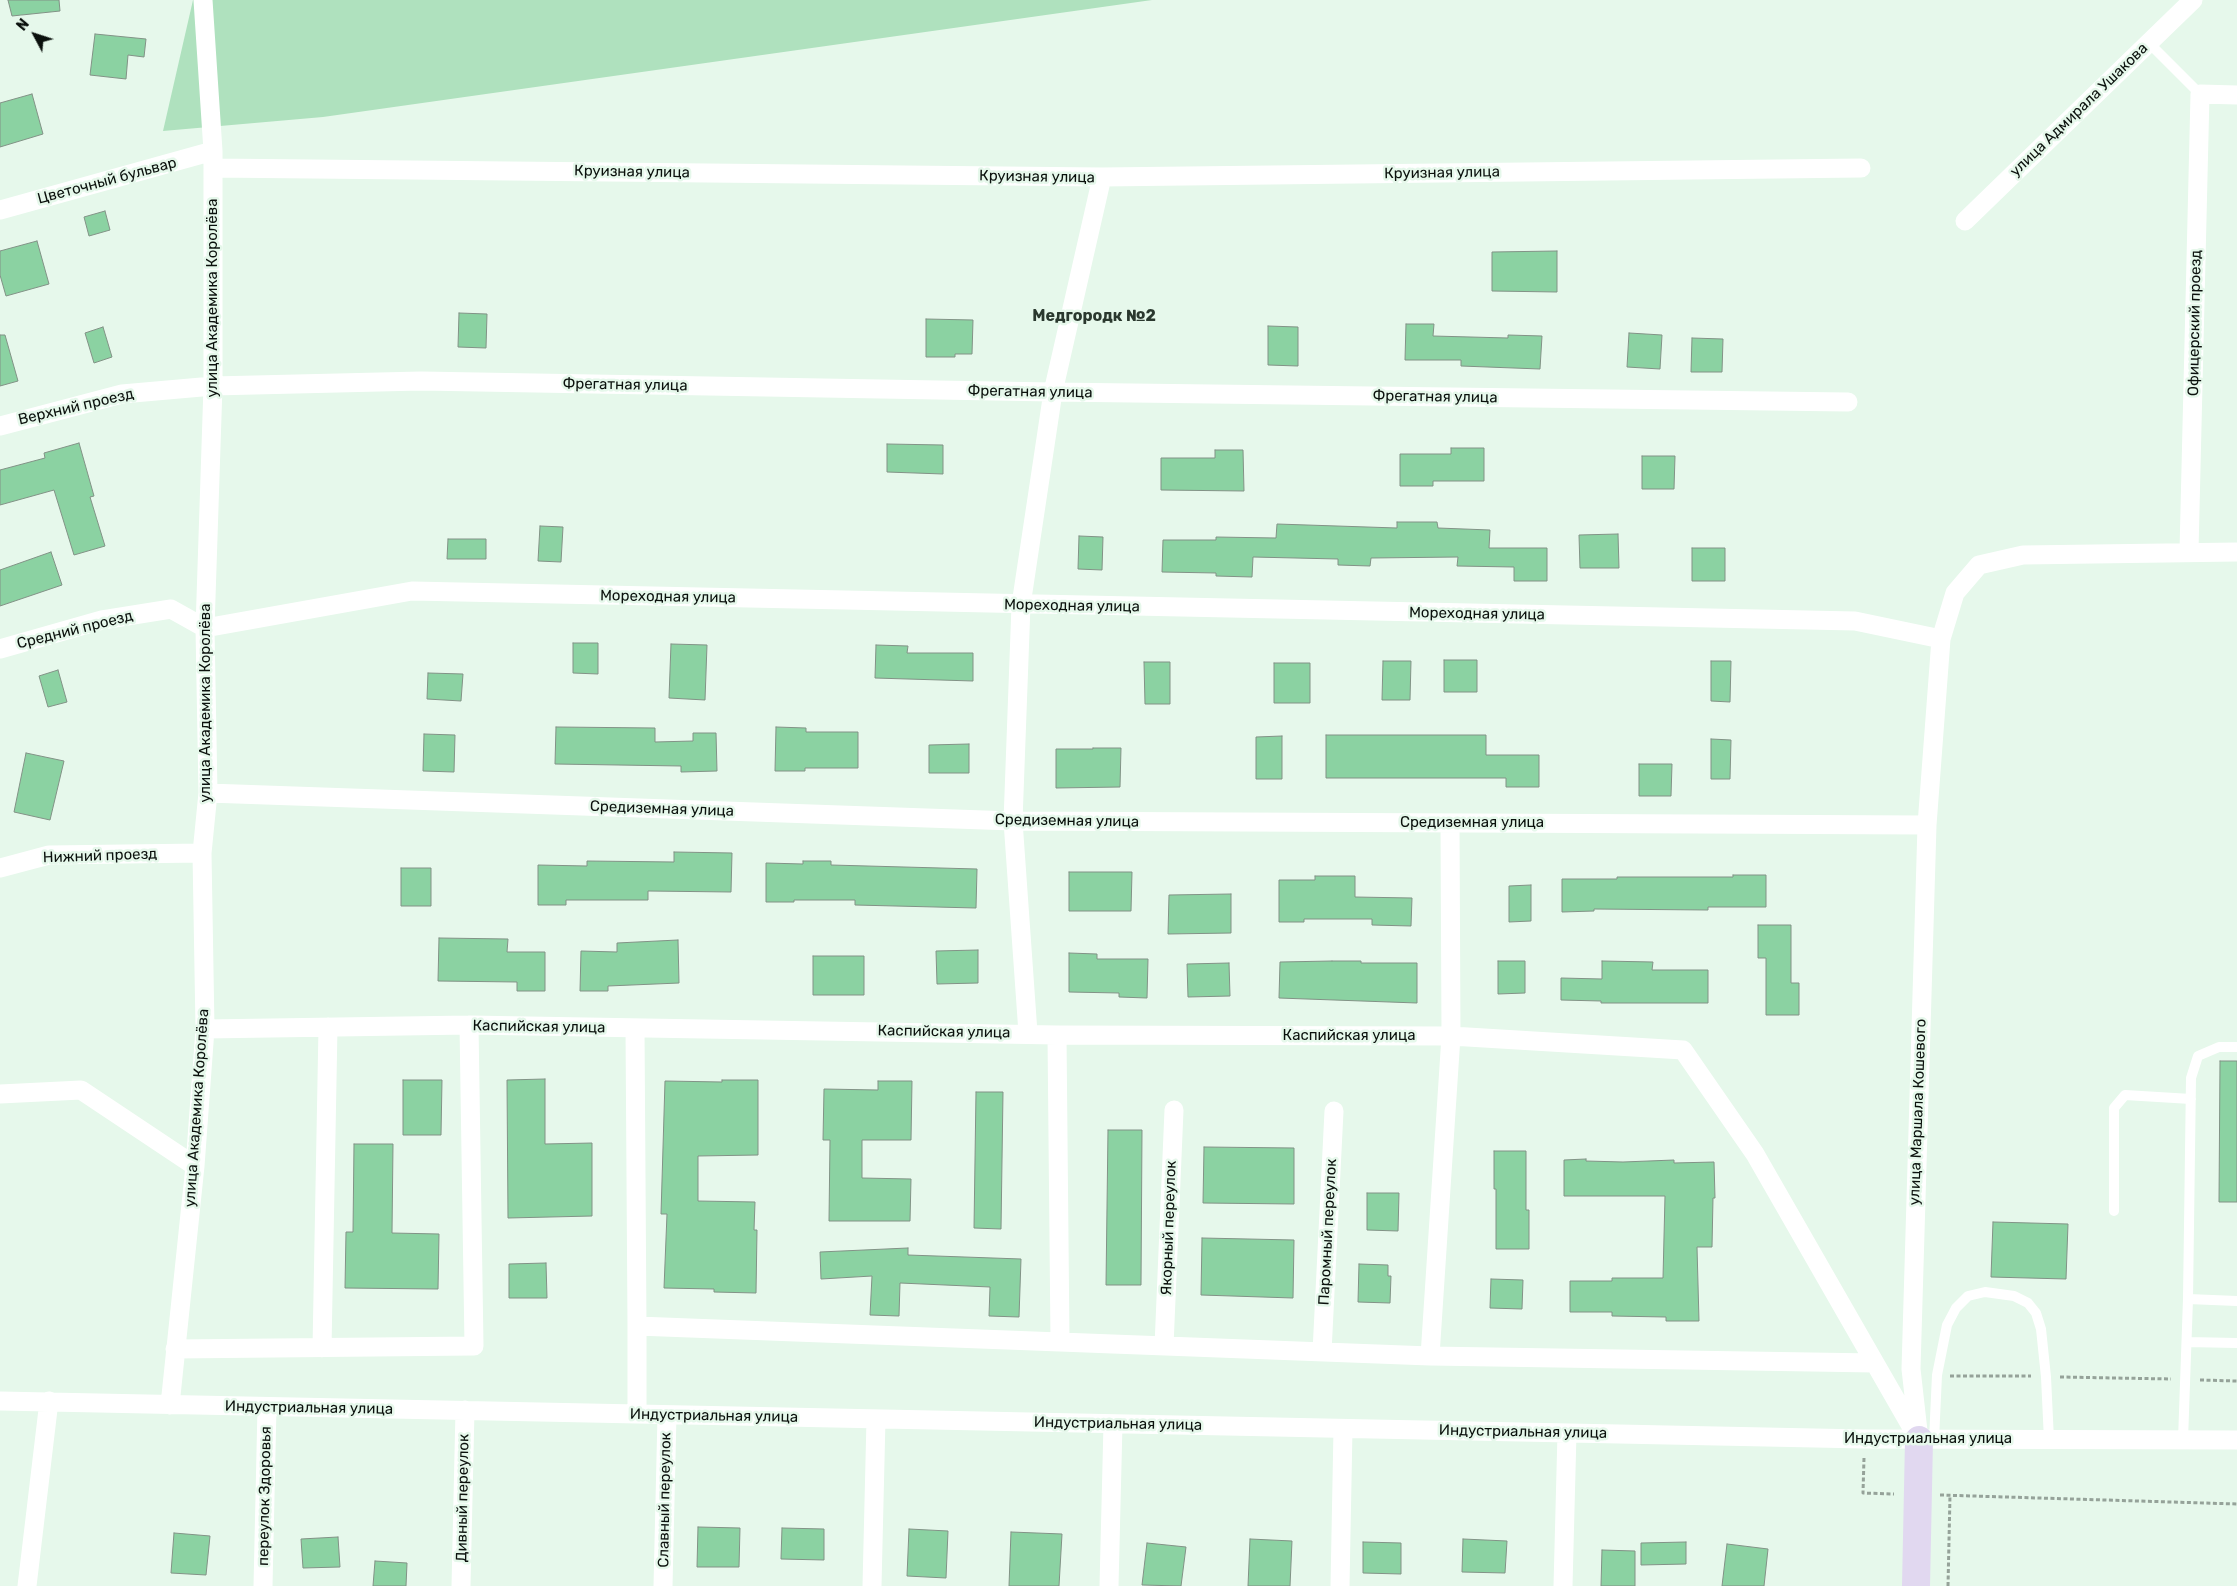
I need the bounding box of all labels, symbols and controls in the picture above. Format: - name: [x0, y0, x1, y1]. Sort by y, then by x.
- north arrow: [10, 10, 60, 60]
- text: N: [13, 16, 33, 34]
- street label: улица Адмирала Ушакова: [2006, 39, 2152, 181]
- street label: Цветочный бульвар: [35, 154, 179, 208]
- street label: Круизная улица: [574, 162, 690, 182]
- street label: Круизная улица: [1384, 163, 1500, 183]
- street label: Круизная улица: [979, 167, 1095, 187]
- street label: улица Академика Королёва: [204, 199, 222, 397]
- street label: Офицерский проезд: [2185, 250, 2205, 396]
- district label: Медгородк №2: [1032, 306, 1156, 326]
- street label: Фрегатная улица: [562, 375, 688, 395]
- street label: Фрегатная улица: [967, 382, 1093, 402]
- street label: Верхний проезд: [16, 385, 136, 429]
- street label: Фрегатная улица: [1372, 387, 1498, 407]
- street label: Мореходная улица: [600, 587, 736, 607]
- street label: Мореходная улица: [1004, 596, 1140, 616]
- street label: улица Академика Королёва: [197, 604, 215, 802]
- street label: Мореходная улица: [1409, 604, 1545, 624]
- street label: Средний проезд: [15, 607, 135, 653]
- street label: Средиземная улица: [590, 797, 734, 821]
- street label: Средиземная улица: [995, 811, 1139, 831]
- street label: Средиземная улица: [1400, 814, 1544, 832]
- street label: Нижний проезд: [43, 845, 157, 867]
- street label: улица Академика Королёва: [181, 1008, 213, 1208]
- street label: Каспийская улица: [472, 1017, 606, 1037]
- street label: улица Маршала Кошевого: [1906, 1018, 1930, 1206]
- street label: Каспийская улица: [877, 1022, 1011, 1042]
- street label: Каспийская улица: [1283, 1027, 1415, 1045]
- street label: Паромный переулок: [1315, 1158, 1341, 1306]
- street label: Якорный переулок: [1158, 1160, 1180, 1296]
- street label: Индустриальная улица: [225, 1398, 393, 1418]
- street label: Индустриальная улица: [630, 1406, 798, 1426]
- street label: Индустриальная улица: [1034, 1414, 1202, 1434]
- street label: Индустриальная улица: [1439, 1422, 1607, 1442]
- street label: переулок Здоровья: [255, 1426, 275, 1566]
- street label: Индустриальная улица: [1844, 1430, 2012, 1448]
- street label: Славный переулок: [655, 1432, 675, 1568]
- street label: Дивный переулок: [453, 1434, 473, 1562]

